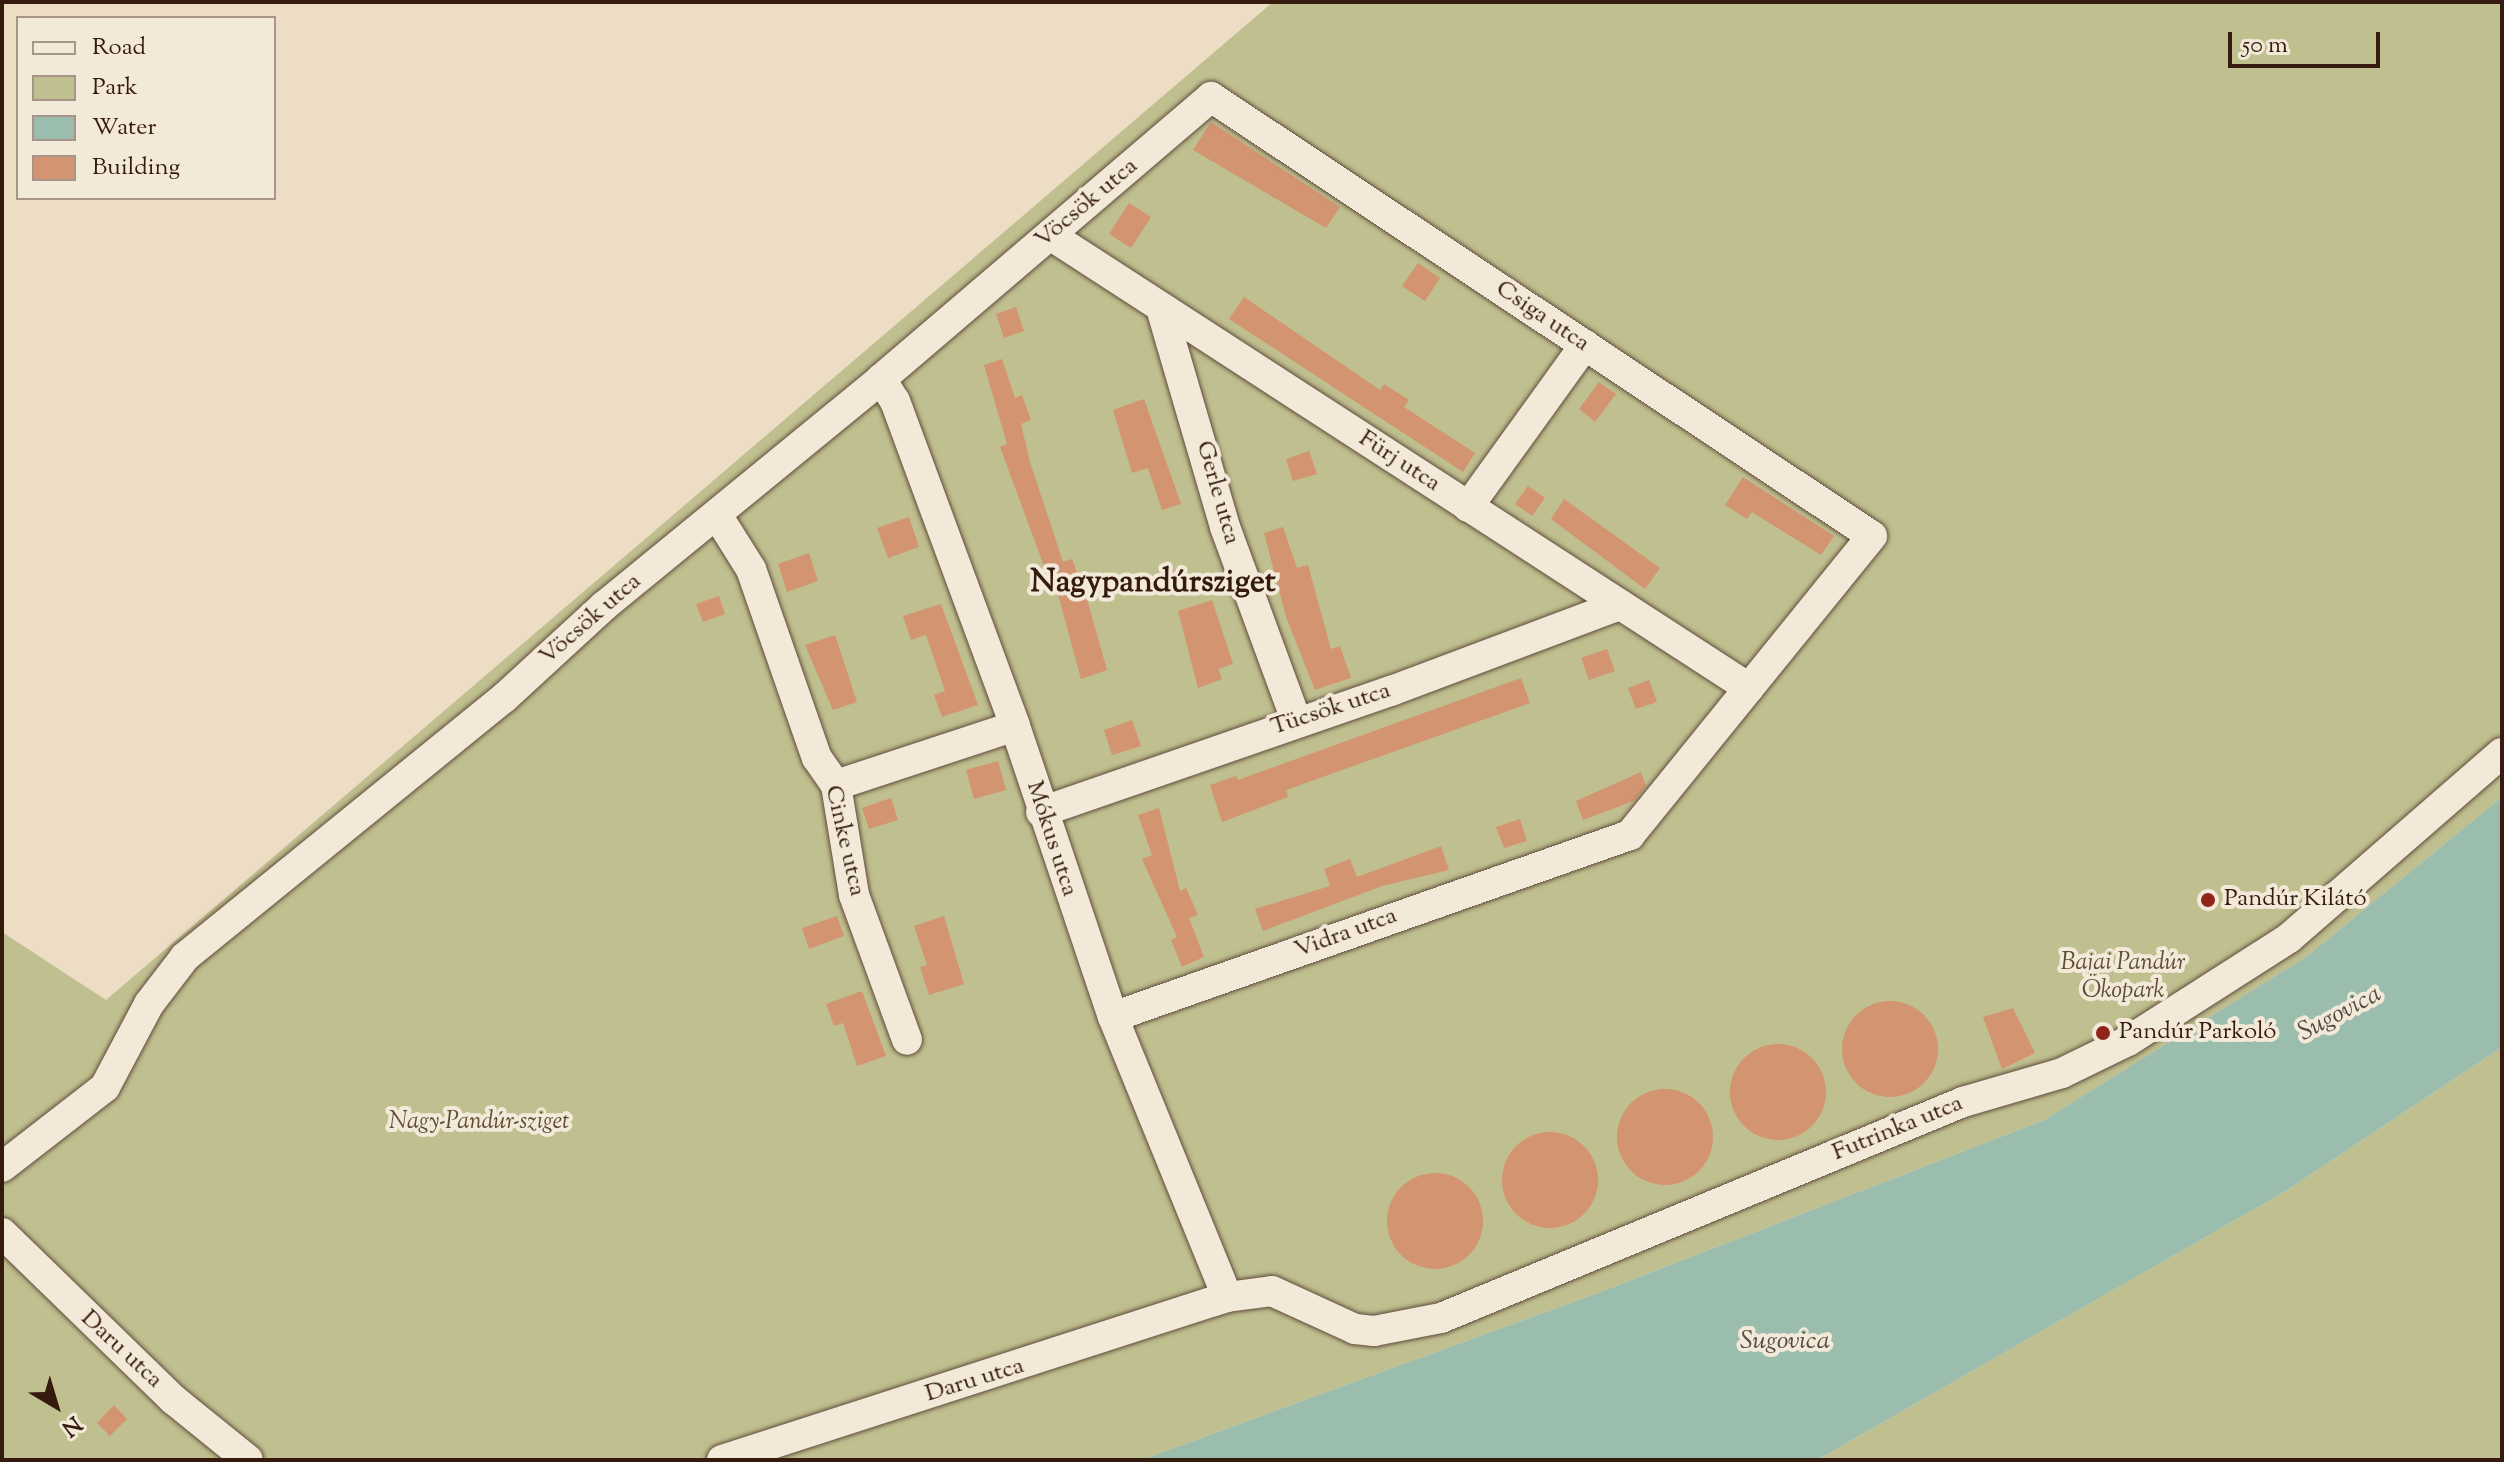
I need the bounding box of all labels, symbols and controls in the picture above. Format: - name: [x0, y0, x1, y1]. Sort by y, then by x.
- legend: [16, 16, 276, 200]
- scale bar: [2232, 16, 2384, 66]
- text: 50 m: [2242, 29, 2288, 63]
- text: Road: [92, 31, 146, 65]
- text: Park: [92, 71, 138, 105]
- text: Water: [92, 111, 156, 145]
- text: Building: [92, 151, 180, 185]
- street label: Vöcsök utca: [1030, 153, 1144, 255]
- street label: Csiga utca: [1490, 275, 1594, 359]
- street label: Fürj utca: [1353, 425, 1445, 499]
- street label: Gerle utca: [1188, 438, 1246, 548]
- district label: Nagypandúrsziget: [1030, 564, 1276, 602]
- street label: Vöcsök utca: [534, 568, 648, 672]
- street label: Tücsök utca: [1268, 677, 1394, 743]
- street label: Mókus utca: [1019, 778, 1083, 900]
- street label: Cinke utca: [817, 783, 871, 899]
- place label: Pandúr Kilátó: [2224, 886, 2367, 914]
- marker: Pandúr Kilátó: [2199, 891, 2217, 909]
- street label: Vidra utca: [1291, 902, 1401, 966]
- park label: Bajai Pandúr Ökopark: [2061, 950, 2185, 1006]
- water label: Sugovica: [2293, 979, 2387, 1049]
- place label: Pandúr Parkoló: [2119, 1019, 2276, 1047]
- marker: Pandúr Parkoló: [2094, 1024, 2112, 1042]
- street label: Futrinka utca: [1829, 1090, 1967, 1168]
- park label: Nagy-Pandúr-sziget: [389, 1109, 569, 1137]
- street label: Daru utca: [74, 1305, 168, 1395]
- water label: Sugovica: [1740, 1326, 1830, 1358]
- street label: Daru utca: [922, 1352, 1028, 1410]
- north arrow: [16, 1366, 96, 1446]
- text: N: [54, 1407, 88, 1443]

